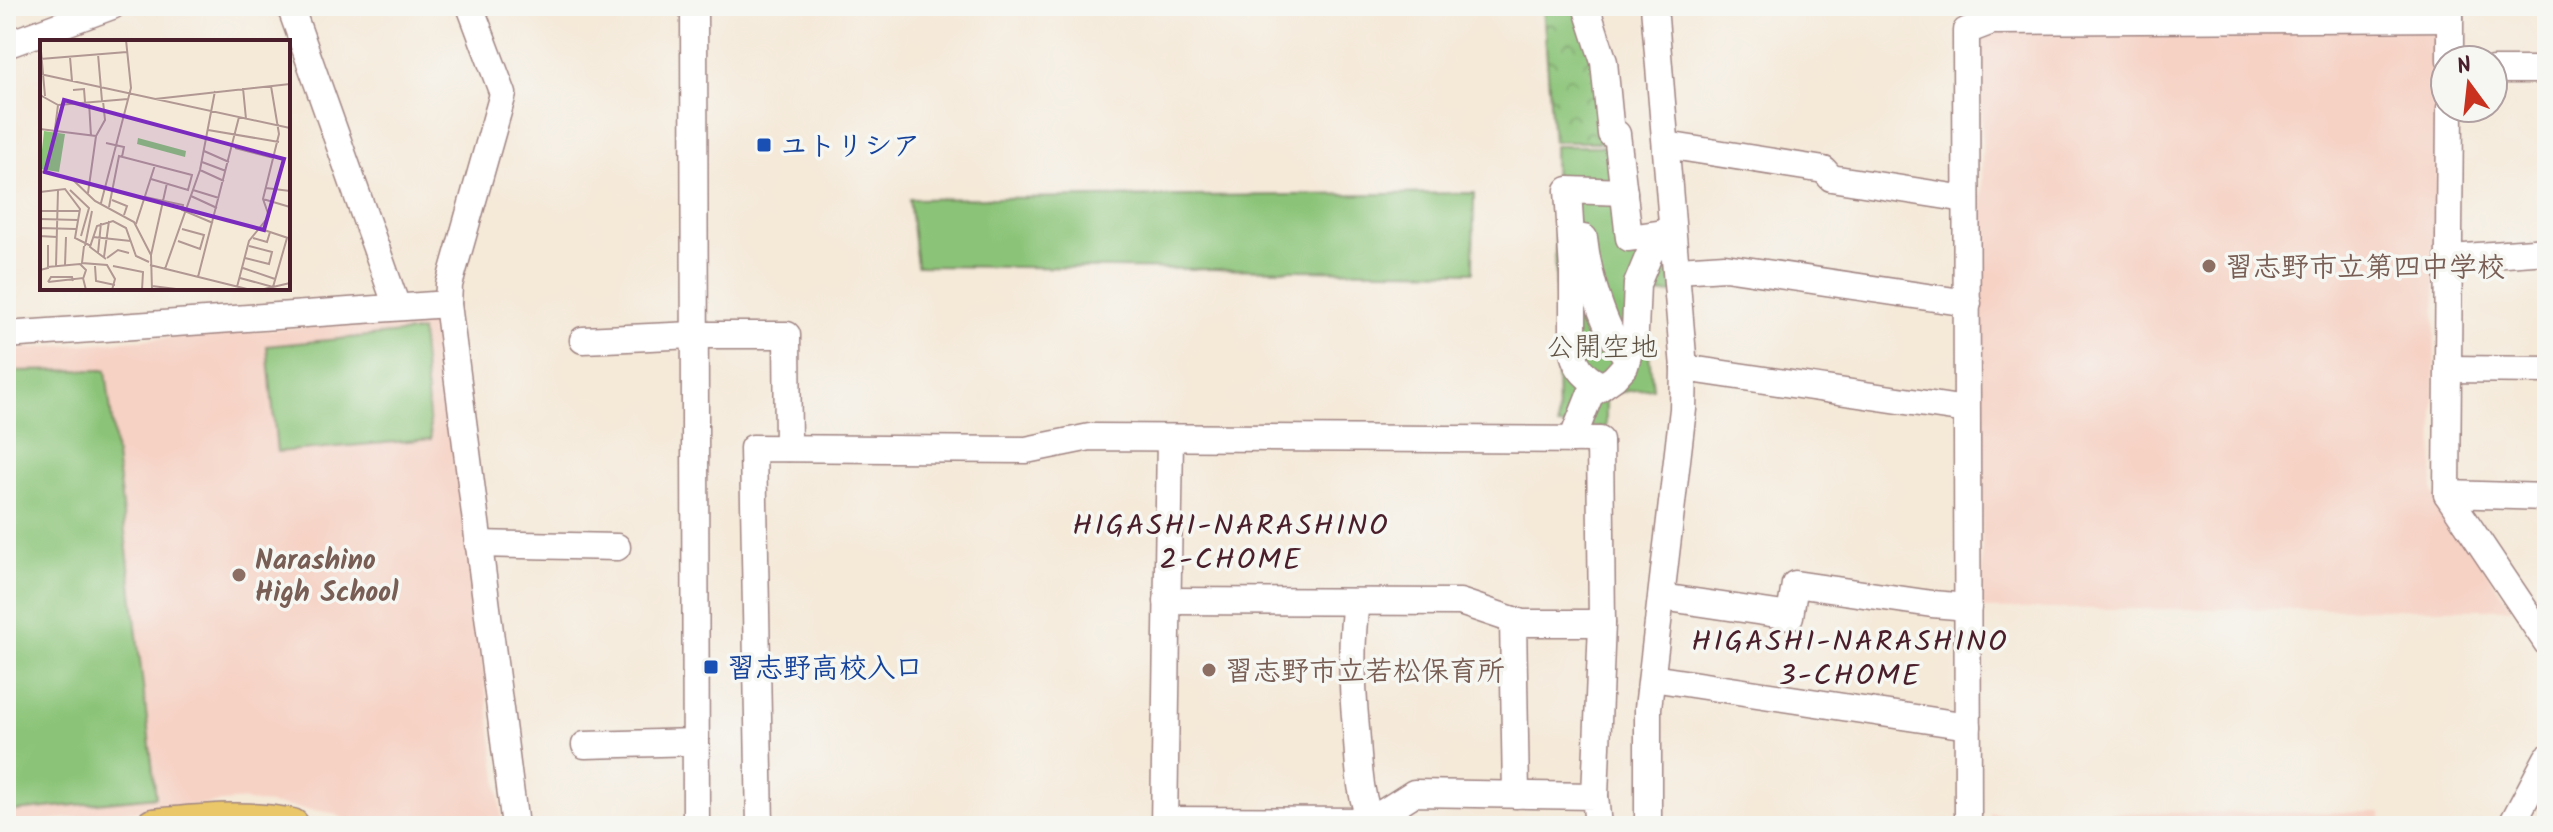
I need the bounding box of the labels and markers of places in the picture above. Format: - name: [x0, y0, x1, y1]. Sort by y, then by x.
- place label: ユトリシア: [780, 125, 921, 170]
- marker: ユトリシア: [755, 136, 773, 154]
- place label: 習志野市立第四中学校: [2225, 246, 2505, 291]
- marker: 習志野市立第四中学校: [2200, 257, 2218, 275]
- place label: Narashino High School: [255, 539, 399, 616]
- marker: Narashino High School: [230, 566, 248, 584]
- place label: 習志野高校入口: [727, 647, 923, 692]
- place label: 習志野市立若松保育所: [1225, 650, 1505, 695]
- marker: 習志野高校入口: [702, 658, 720, 676]
- marker: 習志野市立若松保育所: [1200, 661, 1218, 679]

